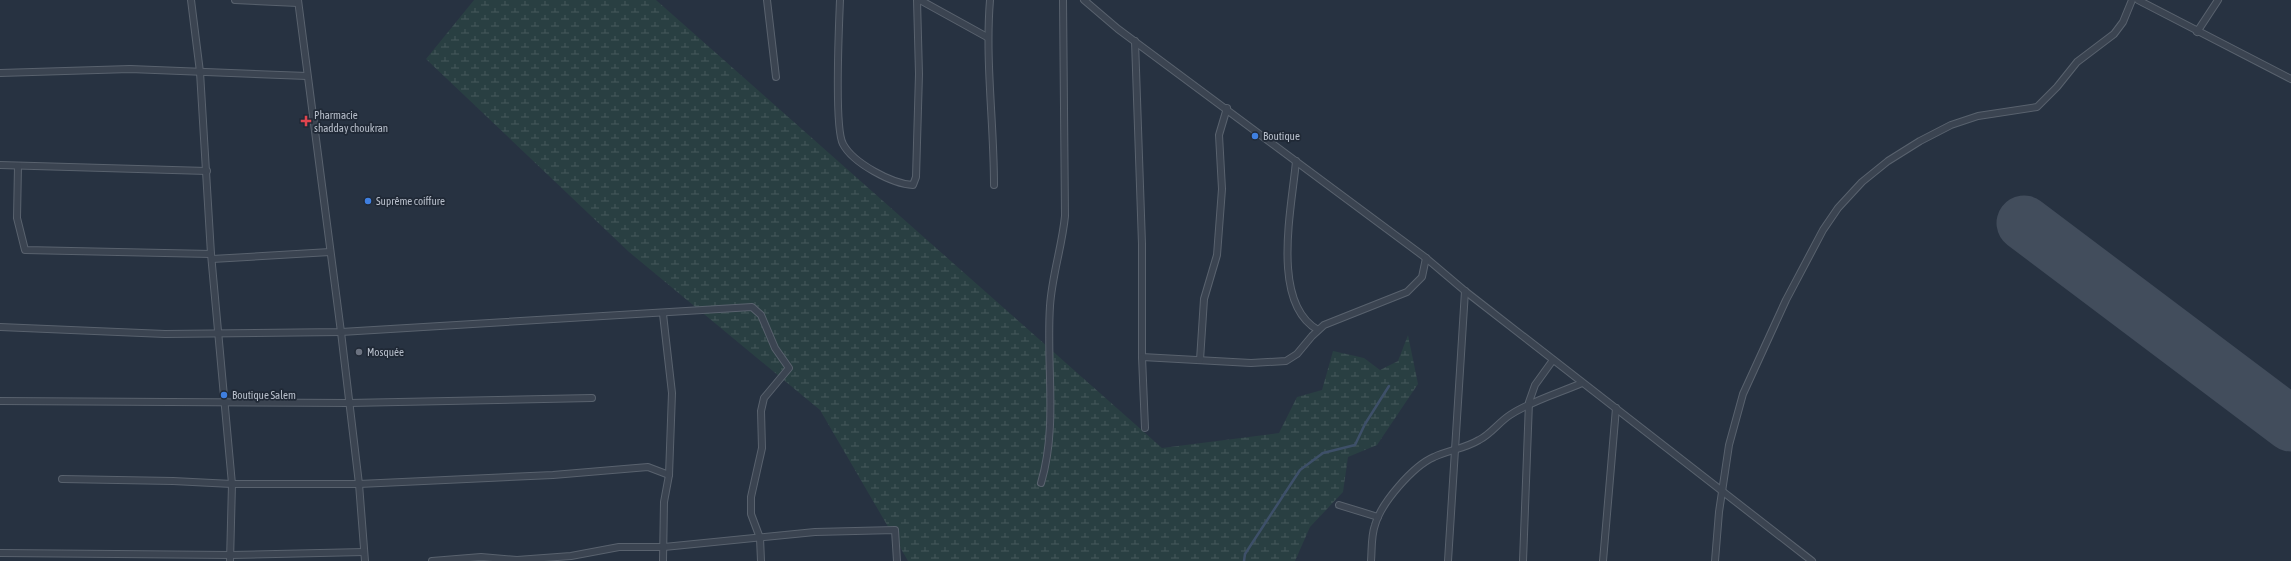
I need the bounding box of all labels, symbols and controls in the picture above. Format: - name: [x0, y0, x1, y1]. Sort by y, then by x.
- place label: Pharmacie shadday choukran: [314, 109, 388, 134]
- marker: Pharmacie shadday choukran: [301, 116, 311, 126]
- place label: Boutique: [1263, 130, 1300, 142]
- marker: Boutique: [1250, 131, 1260, 141]
- place label: Suprême coiffure: [376, 195, 445, 207]
- marker: Suprême coiffure: [363, 196, 373, 206]
- place label: Mosquée: [367, 346, 404, 358]
- marker: Mosquée: [354, 347, 364, 357]
- place label: Boutique Salem: [232, 389, 296, 401]
- marker: Boutique Salem: [219, 390, 229, 400]

